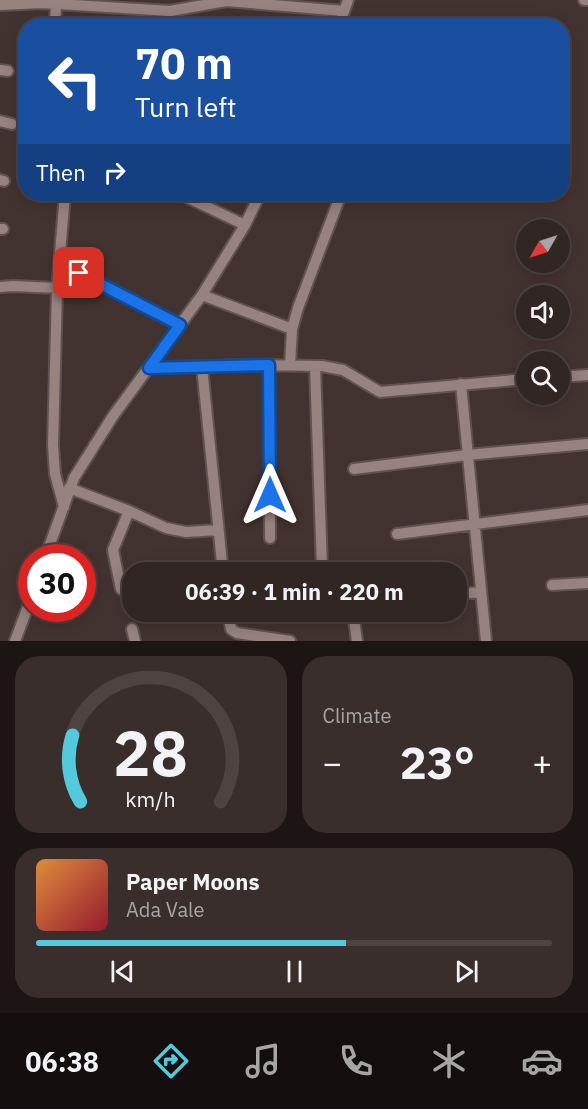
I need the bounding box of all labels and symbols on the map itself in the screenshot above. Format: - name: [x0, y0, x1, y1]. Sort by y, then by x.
- north arrow: [516, 219, 570, 273]
- pin: [53, 247, 104, 298]
- position arrow: [238, 463, 302, 527]
- speed limit sign: 30: [18, 544, 96, 622]

